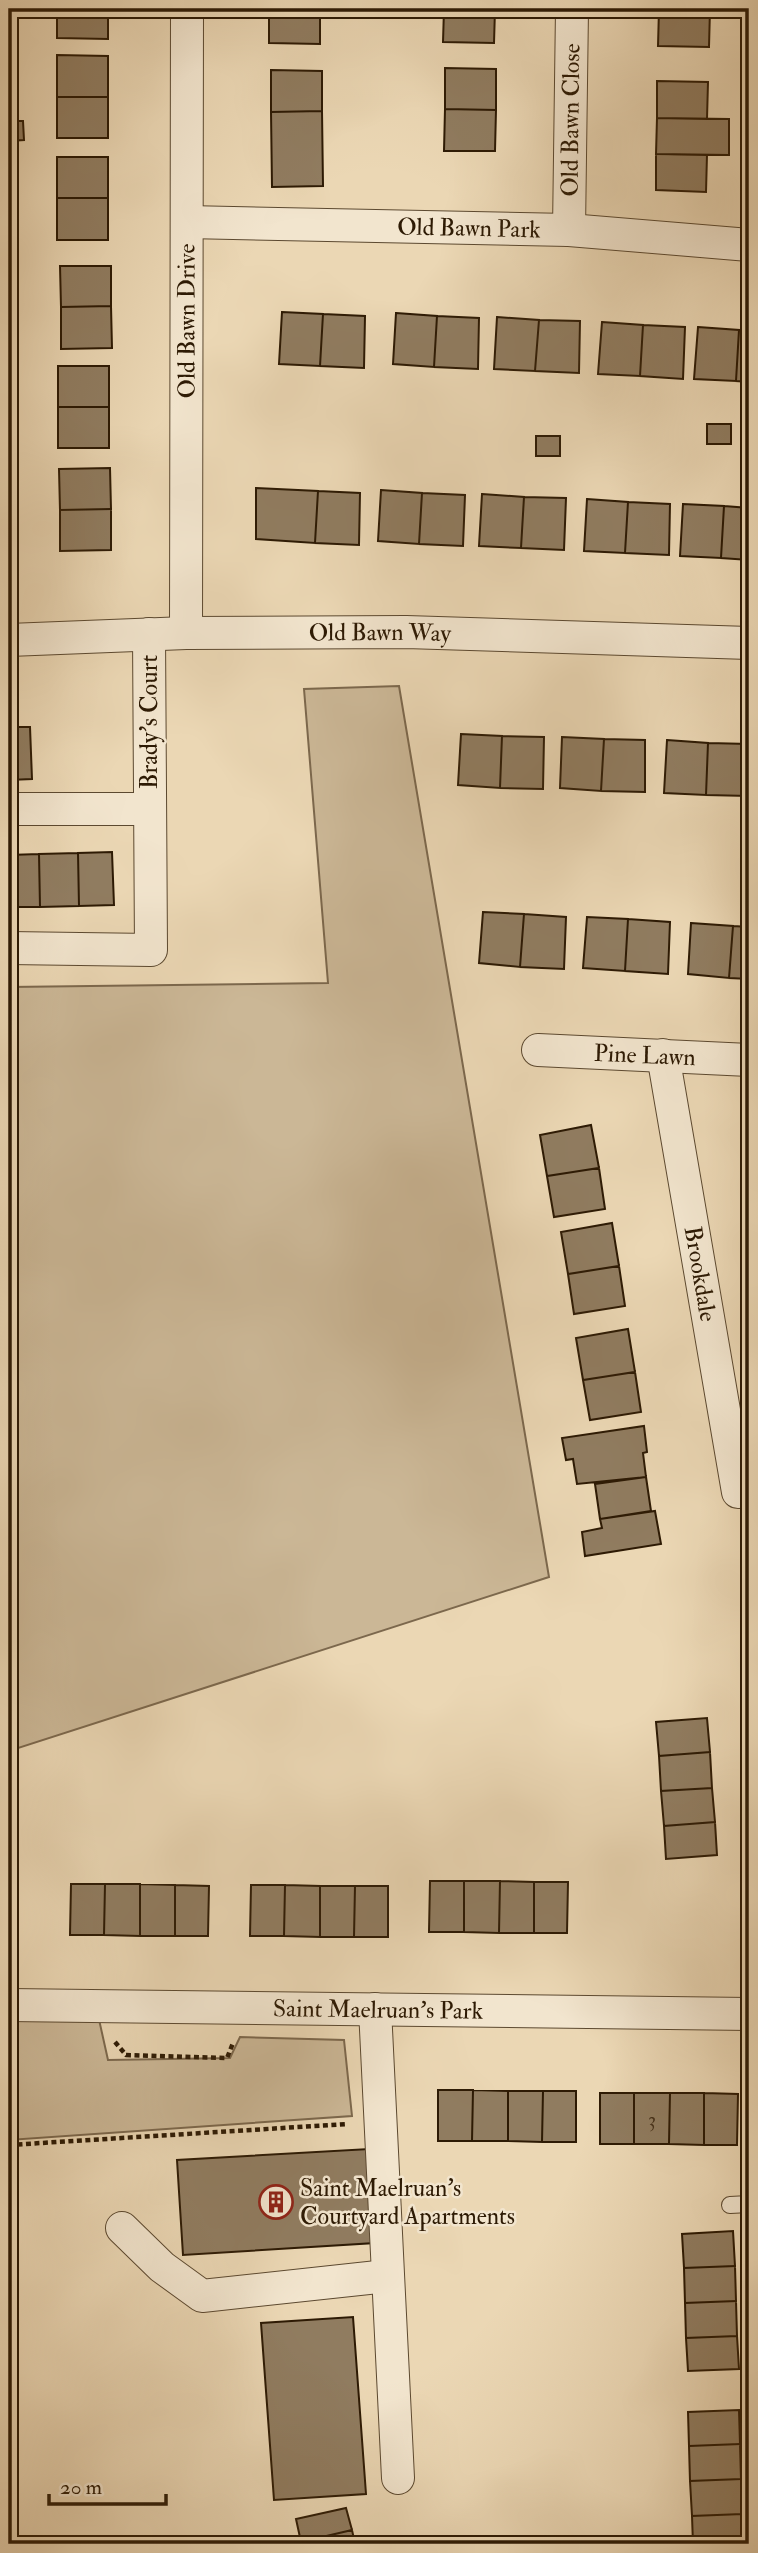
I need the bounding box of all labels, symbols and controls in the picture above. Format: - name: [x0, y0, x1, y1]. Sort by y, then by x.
- street label: Old Bawn Close: [554, 43, 588, 197]
- street label: Old Bawn Park: [397, 211, 542, 245]
- street label: Old Bawn Drive: [171, 243, 203, 399]
- street label: Old Bawn Way: [309, 617, 452, 649]
- street label: Brady's Court: [134, 654, 165, 789]
- street label: Pine Lawn: [593, 1038, 697, 1073]
- street label: Brookdale: [677, 1224, 723, 1324]
- street label: Saint Maelruan's Park: [273, 1993, 484, 2027]
- house number: 3: [648, 2106, 656, 2133]
- place label: Saint Maelruan's Courtyard Apartments: [300, 2173, 515, 2232]
- building icon: Saint Maelruan's Courtyard Apartments: [257, 2183, 295, 2221]
- scale bar: [49, 2462, 166, 2506]
- text: 20 m: [60, 2474, 102, 2501]

